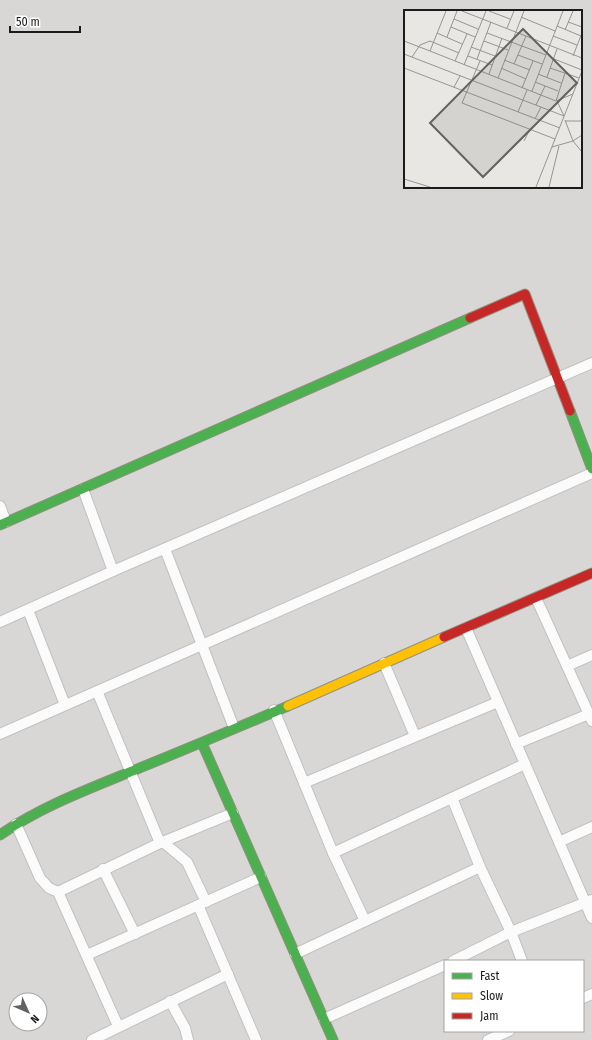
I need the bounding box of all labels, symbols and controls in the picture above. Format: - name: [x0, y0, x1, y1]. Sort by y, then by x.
- scale bar: [10, 8, 80, 34]
- inset map: [404, 10, 582, 188]
- text: 50 m: [16, 15, 40, 29]
- legend: [444, 960, 584, 1032]
- text: Fast: [480, 969, 499, 983]
- text: Slow: [480, 989, 503, 1003]
- north arrow: [8, 992, 48, 1032]
- text: Jam: [480, 1009, 498, 1023]
- text: N: [28, 1012, 42, 1026]

